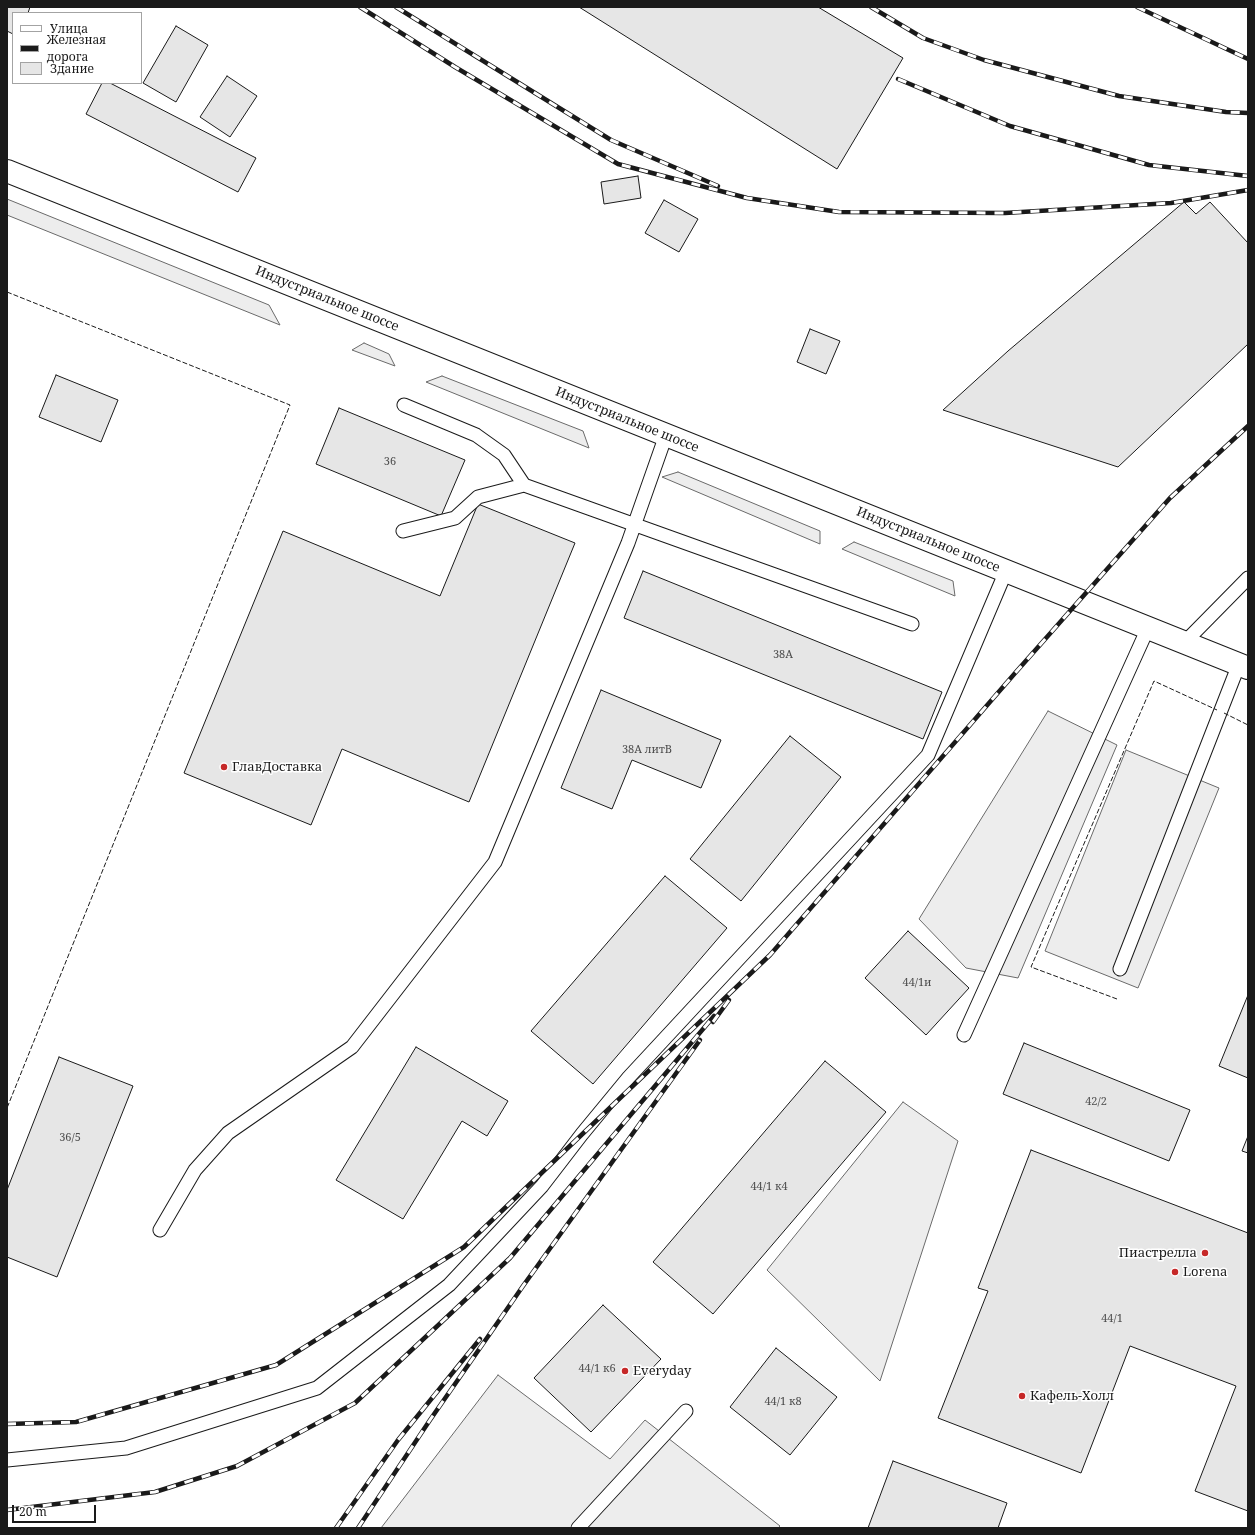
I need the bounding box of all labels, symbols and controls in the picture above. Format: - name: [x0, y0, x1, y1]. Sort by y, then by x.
- legend: [12, 12, 142, 84]
- text: Улица: [50, 20, 88, 37]
- text: Железная дорога: [47, 31, 106, 65]
- text: Здание: [50, 60, 94, 77]
- street label: Индустриальное шоссе: [253, 263, 401, 335]
- street label: Индустриальное шоссе: [553, 384, 701, 456]
- house number: 36: [384, 455, 396, 469]
- street label: Индустриальное шоссе: [854, 504, 1002, 576]
- house number: 38А: [773, 648, 793, 662]
- house number: 38А литВ: [622, 743, 672, 757]
- place label: ГлавДоставка: [232, 759, 322, 775]
- marker: ГлавДоставка: [219, 762, 229, 772]
- house number: 44/1и: [902, 976, 932, 990]
- house number: 42/2: [1085, 1095, 1107, 1109]
- house number: 36/5: [59, 1131, 81, 1145]
- house number: 44/1 к4: [750, 1180, 788, 1194]
- place label: Пиастрелла: [1119, 1245, 1197, 1261]
- marker: Пиастрелла: [1200, 1248, 1210, 1258]
- place label: Lorena: [1183, 1264, 1227, 1280]
- marker: Lorena: [1170, 1267, 1180, 1277]
- house number: 44/1: [1101, 1312, 1123, 1326]
- house number: 44/1 к6: [578, 1362, 616, 1376]
- place label: Everyday: [633, 1363, 691, 1379]
- marker: Everyday: [620, 1366, 630, 1376]
- place label: Кафель-Холл: [1030, 1388, 1114, 1404]
- marker: Кафель-Холл: [1017, 1391, 1027, 1401]
- house number: 44/1 к8: [764, 1395, 802, 1409]
- scale bar: [14, 1497, 98, 1523]
- text: 20 m: [19, 1503, 47, 1520]

